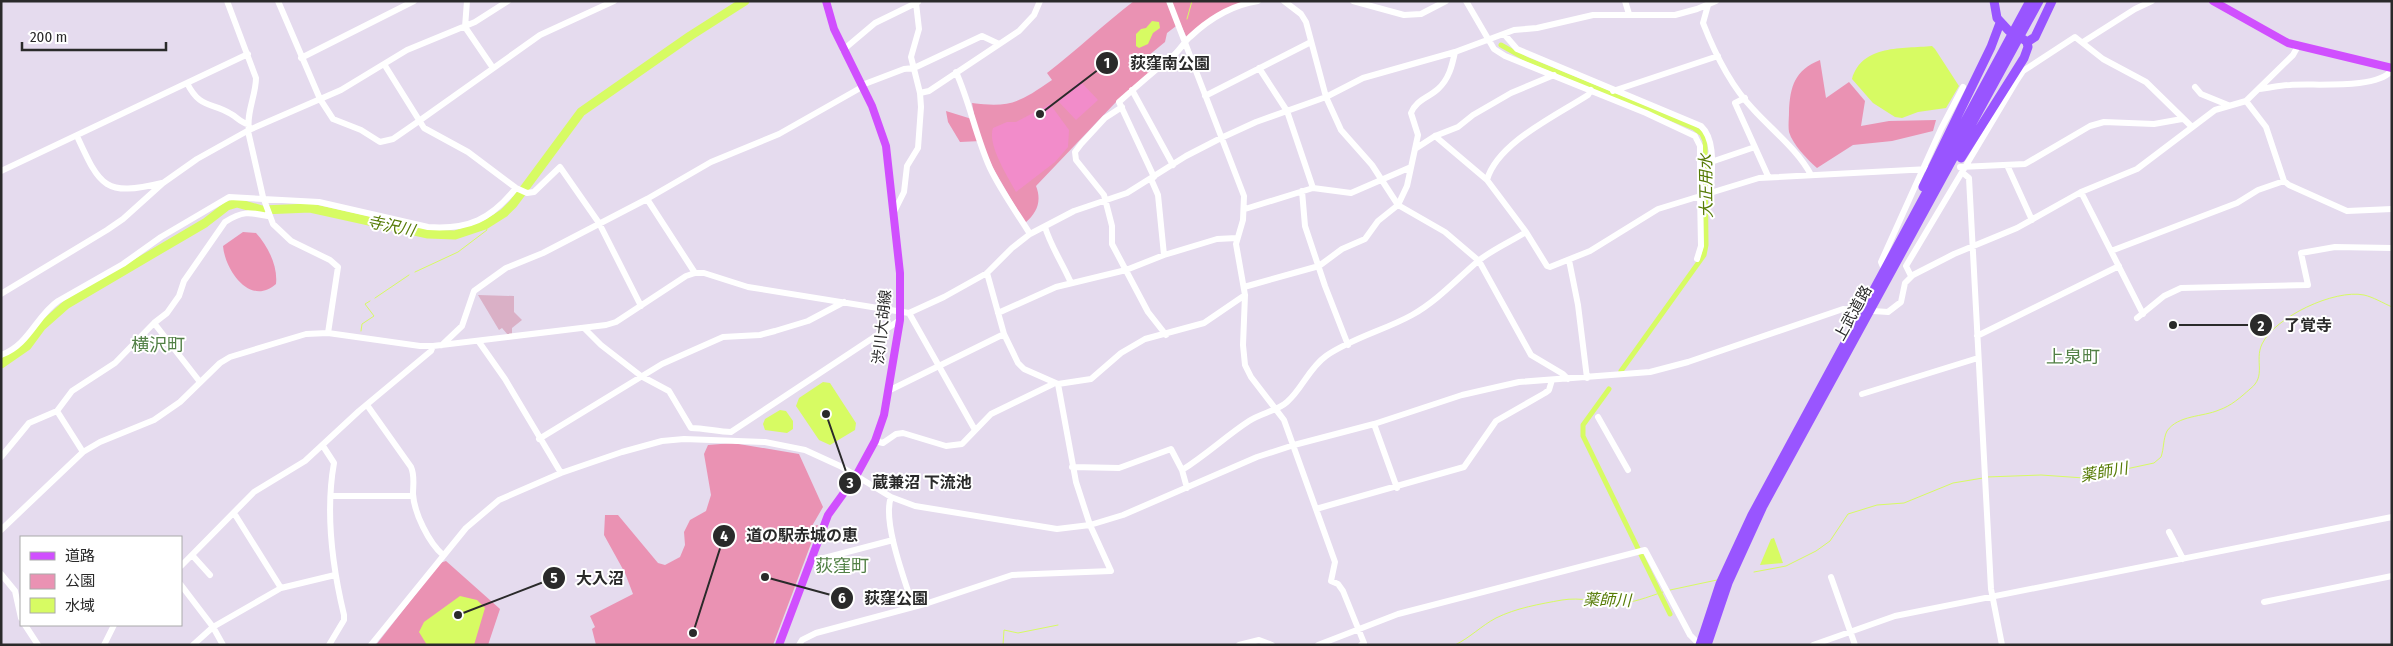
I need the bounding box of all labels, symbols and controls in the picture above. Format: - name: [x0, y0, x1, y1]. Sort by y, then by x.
- scale bar: [22, 20, 166, 52]
- text: 200 m: [30, 28, 67, 46]
- callout: 荻窪南公園: [1095, 47, 1220, 78]
- text: 1: [1104, 54, 1110, 72]
- text: 荻窪南公園: [1130, 54, 1210, 73]
- water label: 大正用水: [1696, 152, 1716, 218]
- water label: 寺沢川: [366, 212, 418, 241]
- street label: 上武道路: [1831, 282, 1875, 344]
- street label: 渋川大胡線: [869, 289, 895, 365]
- callout: 了覚寺: [2249, 310, 2342, 341]
- text: 了覚寺: [2284, 316, 2332, 335]
- text: 2: [2257, 317, 2265, 335]
- district label: 横沢町: [131, 334, 185, 356]
- district label: 上泉町: [2046, 346, 2100, 368]
- water label: 薬師川: [2079, 458, 2131, 486]
- callout: 蔵兼沼 下流池: [838, 467, 982, 498]
- text: 蔵兼沼 下流池: [872, 473, 972, 492]
- text: 3: [845, 474, 854, 492]
- callout: 道の駅赤城の恵: [711, 520, 868, 551]
- text: 道の駅赤城の恵: [746, 526, 858, 545]
- text: 4: [720, 527, 728, 545]
- legend: [20, 536, 182, 626]
- text: 道路: [65, 547, 95, 565]
- district label: 荻窪町: [815, 555, 869, 577]
- callout: 大入沼: [541, 563, 634, 594]
- text: 5: [550, 569, 558, 587]
- text: 大入沼: [576, 569, 624, 588]
- text: 公園: [65, 572, 95, 590]
- callout: 荻窪公園: [829, 583, 938, 614]
- text: 6: [838, 589, 846, 607]
- text: 荻窪公園: [864, 589, 928, 608]
- water label: 薬師川: [1583, 590, 1633, 610]
- text: 水域: [65, 597, 95, 615]

